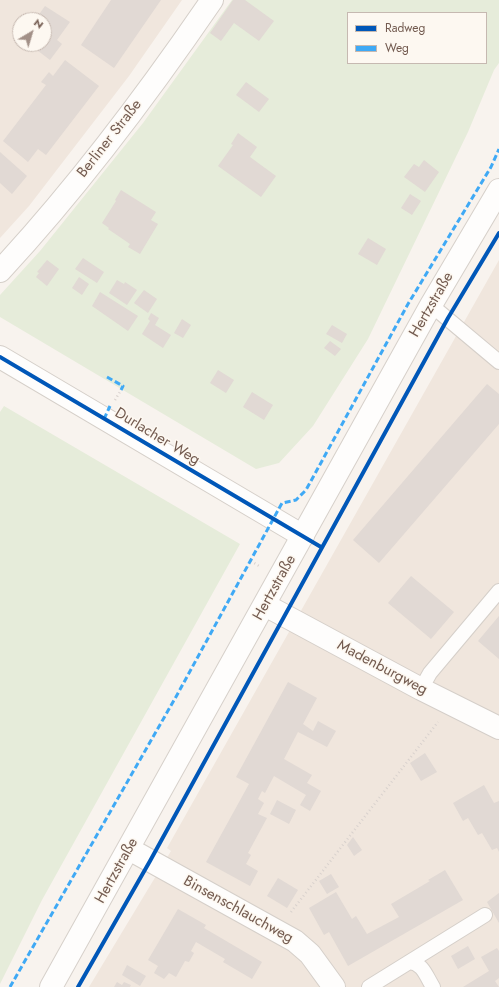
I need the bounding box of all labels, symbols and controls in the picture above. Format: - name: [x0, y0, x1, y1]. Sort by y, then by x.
- north arrow: [12, 12, 52, 52]
- legend: [347, 12, 487, 64]
- text: N: [30, 14, 47, 32]
- text: Radweg: [385, 19, 425, 37]
- text: Weg: [385, 39, 409, 57]
- street label: Berliner Straße: [74, 96, 146, 182]
- street label: Hertzstraße: [406, 269, 458, 341]
- street label: Durlacher Weg: [111, 405, 203, 469]
- street label: Hertzstraße: [250, 552, 300, 624]
- street label: Madenburgweg: [334, 637, 430, 699]
- street label: Hertzstraße: [92, 835, 142, 907]
- street label: Binsenschlauchweg: [180, 872, 296, 948]

